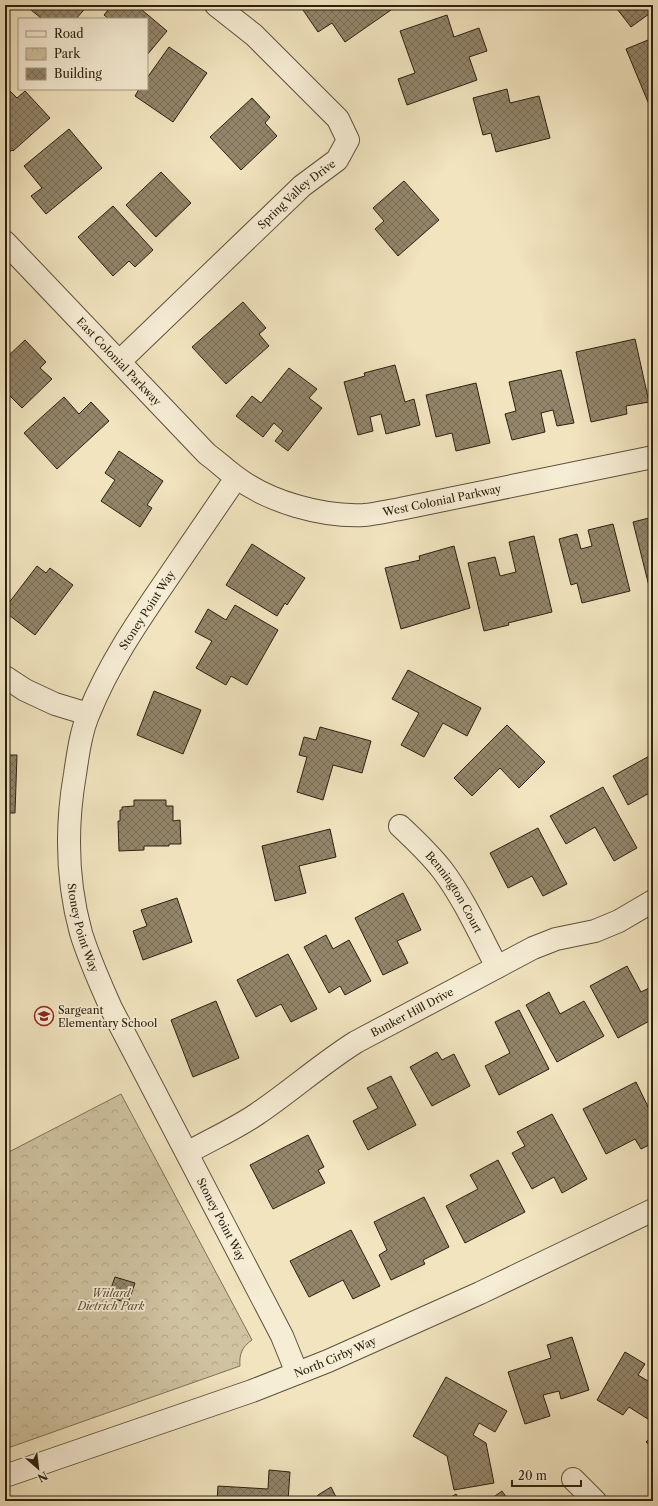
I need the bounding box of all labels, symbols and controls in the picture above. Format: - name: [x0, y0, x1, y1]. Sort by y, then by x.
- legend: [18, 18, 148, 90]
- text: Road: [54, 26, 84, 41]
- text: Park: [54, 46, 81, 61]
- text: Building: [54, 66, 102, 81]
- street label: Spring Valley Drive: [255, 156, 338, 232]
- street label: East Colonial Parkway: [74, 314, 165, 409]
- street label: West Colonial Parkway: [381, 481, 503, 519]
- street label: Stoney Point Way: [116, 567, 178, 652]
- street label: Bennington Court: [422, 848, 485, 936]
- street label: Stoney Point Way: [65, 882, 102, 975]
- street label: Bunker Hill Drive: [368, 985, 456, 1040]
- place label: Sargeant Elementary School: [58, 1003, 158, 1030]
- school or university icon: Sargeant Elementary School: [33, 1005, 55, 1027]
- street label: Stoney Point Way: [194, 1175, 249, 1264]
- park label: Wiilard Dietrich Park: [76, 1286, 145, 1313]
- street label: North Cirby Way: [292, 1333, 379, 1381]
- north arrow: [18, 1448, 58, 1488]
- scale bar: [512, 1462, 581, 1488]
- text: N: [35, 1468, 50, 1485]
- text: 20 m: [518, 1468, 547, 1483]

